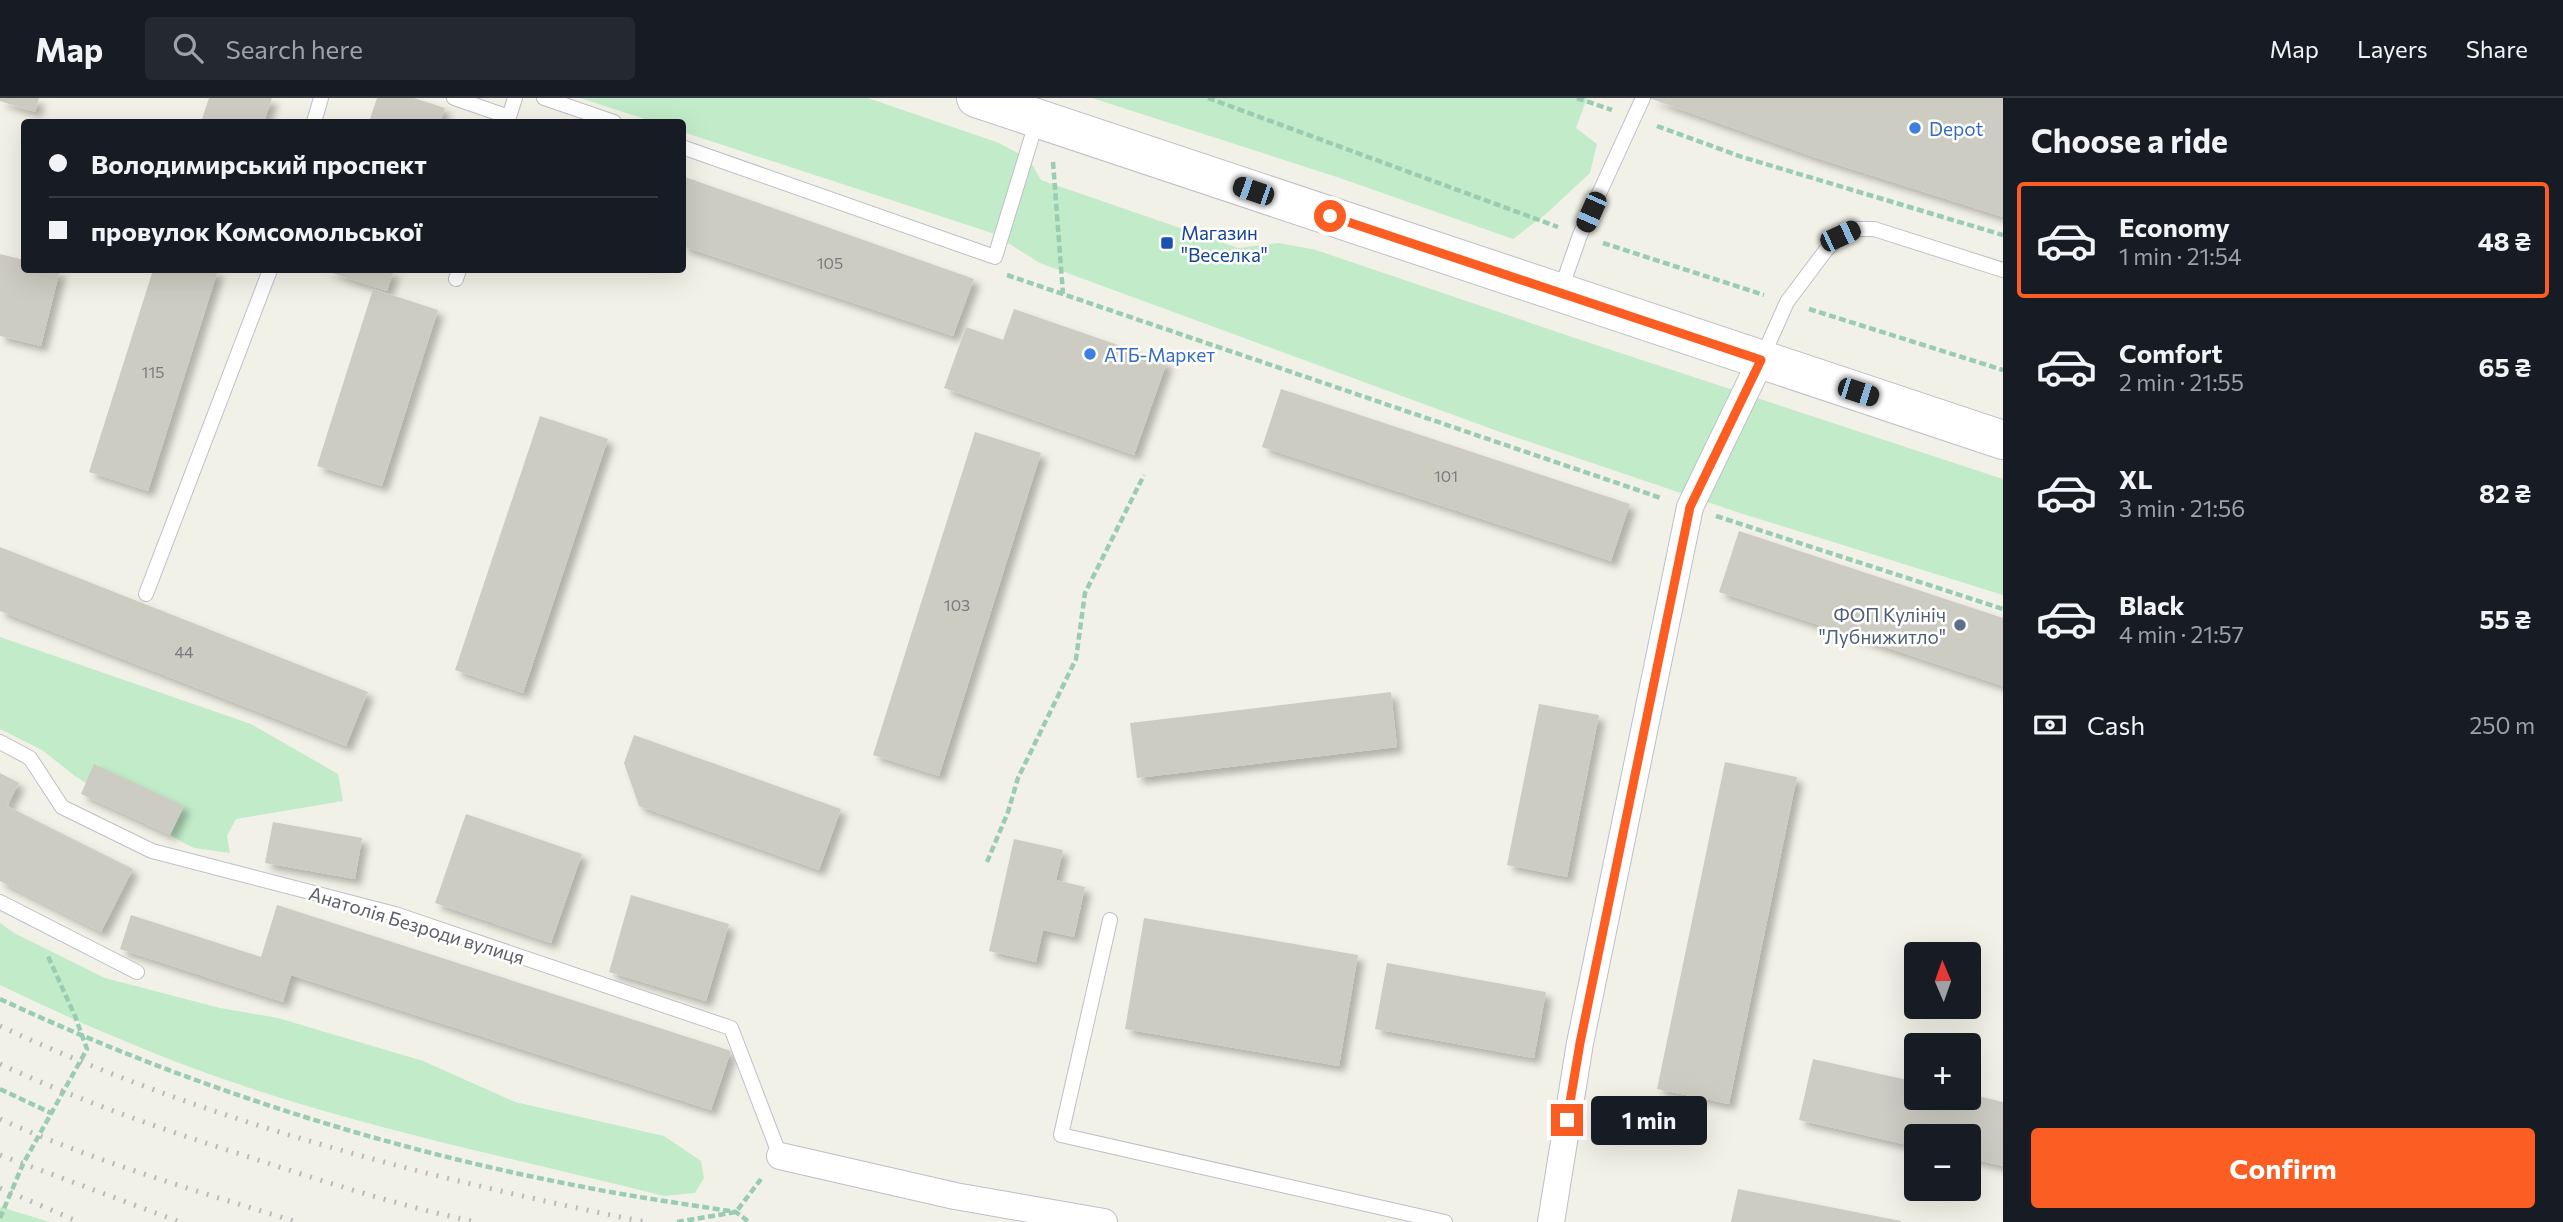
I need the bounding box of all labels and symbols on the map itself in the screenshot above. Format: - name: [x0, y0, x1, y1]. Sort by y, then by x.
- place label: Depot: [1929, 117, 1983, 140]
- marker: Depot: [1907, 120, 1923, 136]
- car: [1230, 174, 1277, 208]
- car: [1573, 189, 1610, 235]
- route start: [1314, 200, 1346, 232]
- car: [1817, 218, 1864, 254]
- place label: Магазин "Веселка": [1181, 221, 1268, 266]
- marker: Магазин "Веселка": [1159, 235, 1175, 251]
- house number: 105: [817, 253, 843, 272]
- place label: АТБ-Маркет: [1104, 343, 1215, 366]
- marker: АТБ-Маркет: [1082, 346, 1098, 362]
- house number: 115: [142, 362, 164, 381]
- car: [1835, 376, 1882, 408]
- house number: 101: [1434, 466, 1458, 485]
- house number: 103: [944, 595, 970, 614]
- place label: ФОП Кулініч "Лубнижитло": [1819, 603, 1946, 648]
- marker: ФОП Кулініч "Лубнижитло": [1952, 617, 1968, 633]
- house number: 44: [174, 642, 194, 661]
- street label: Анатолія Безроди вулиця: [306, 881, 528, 969]
- north arrow: [1904, 942, 1981, 1018]
- callout: 1 min: [1592, 1096, 1707, 1144]
- route end: [1551, 1104, 1583, 1136]

